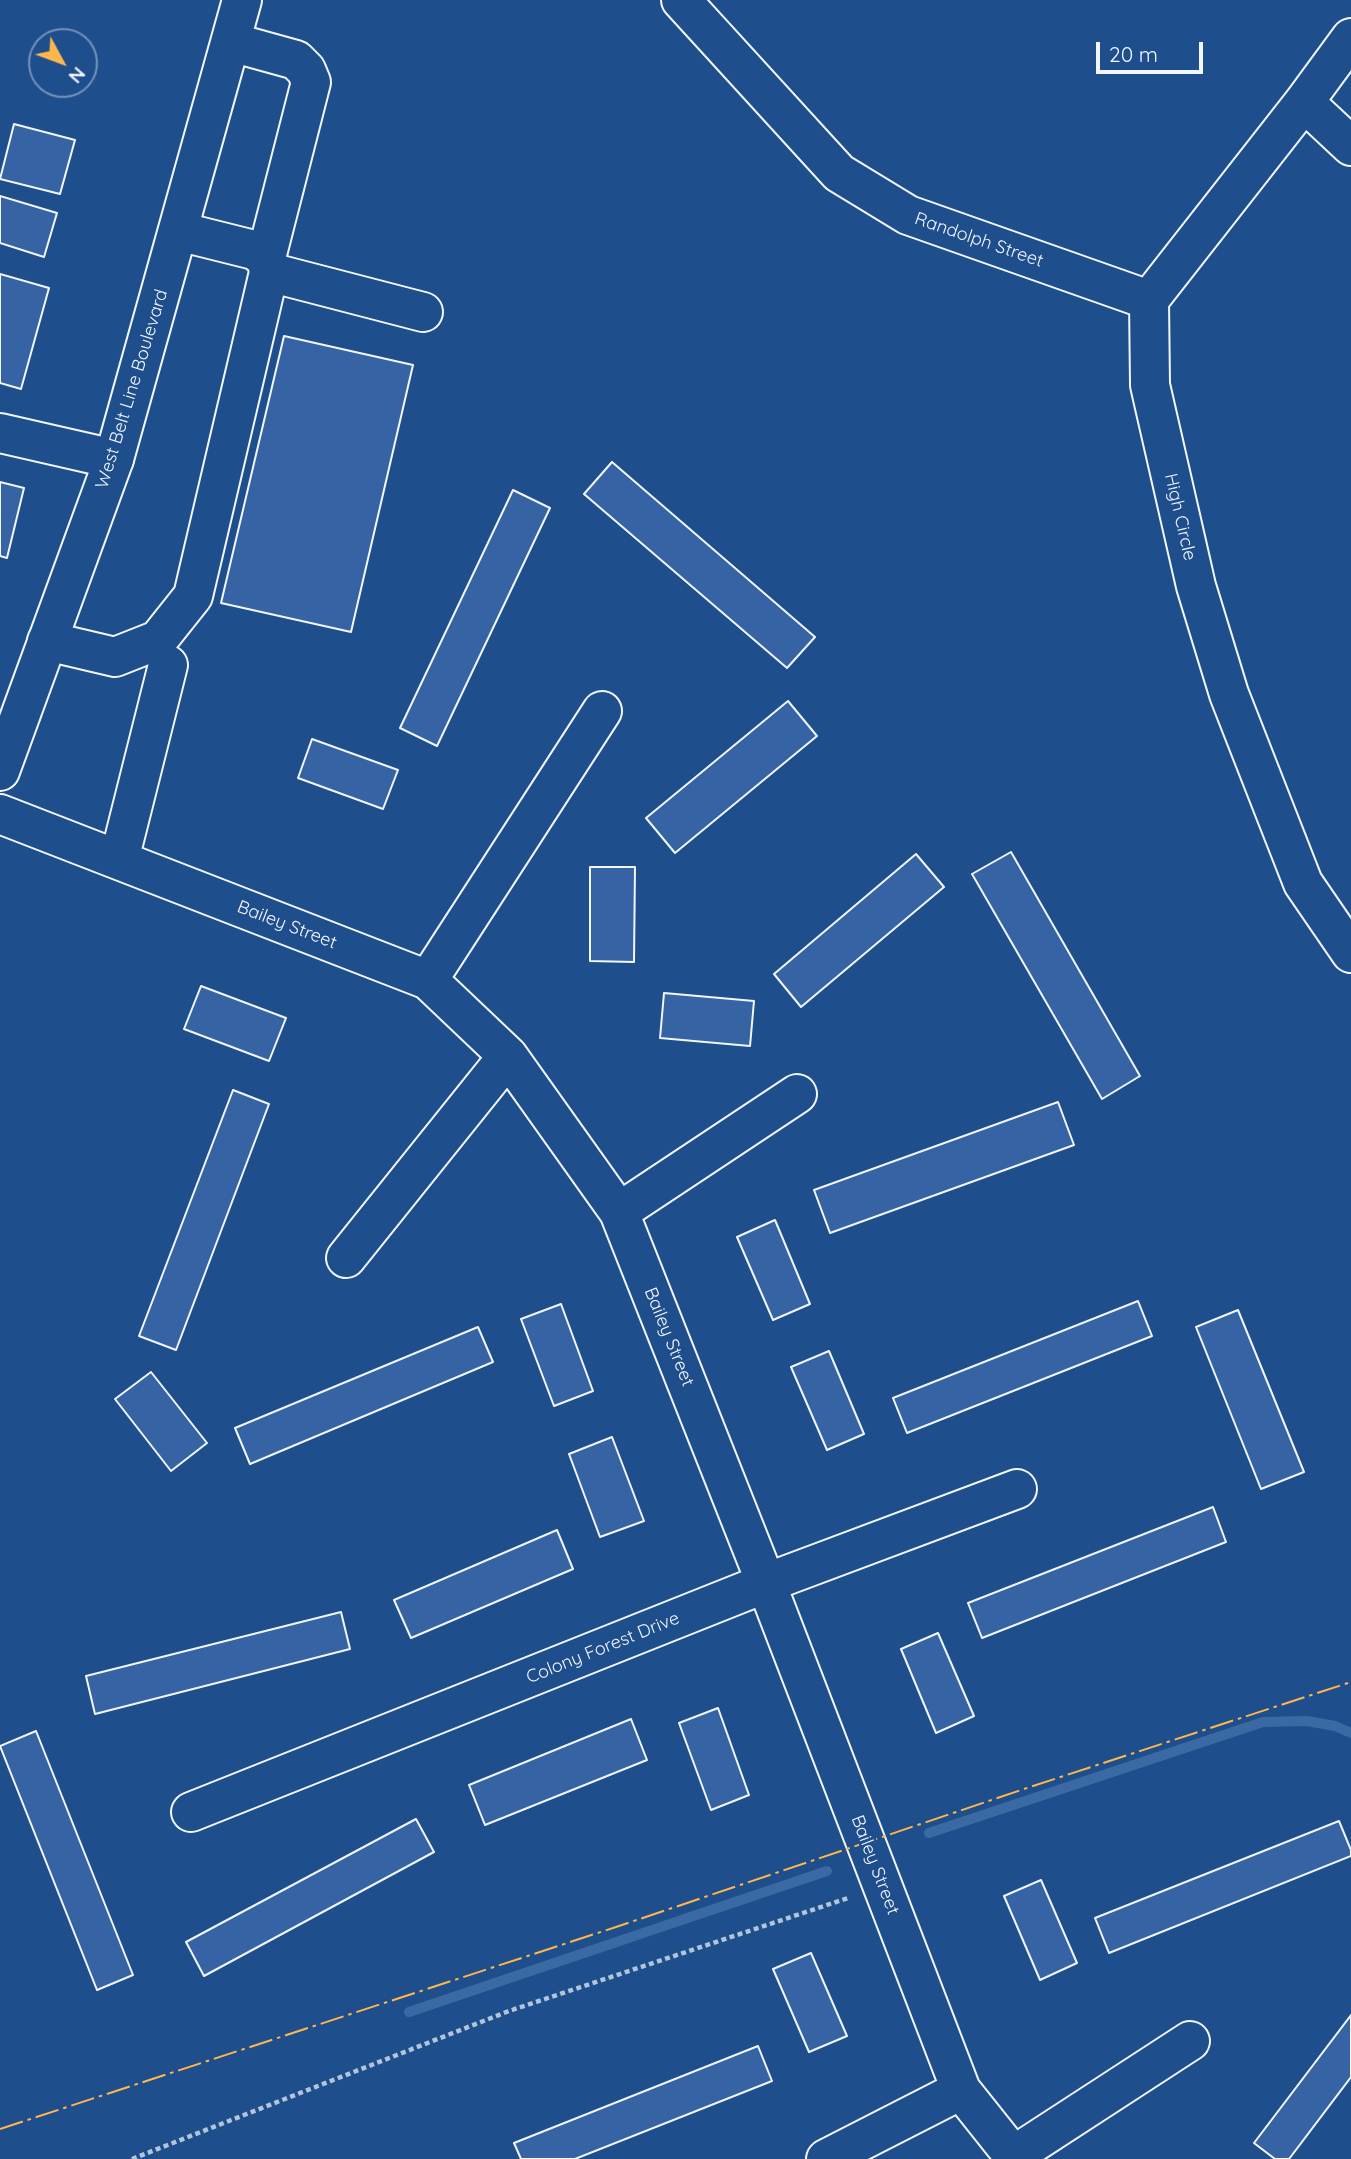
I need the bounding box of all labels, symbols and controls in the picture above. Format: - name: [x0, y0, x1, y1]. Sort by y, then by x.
- north arrow: [28, 28, 98, 98]
- scale bar: [1099, 28, 1206, 72]
- text: 20 m: [1109, 41, 1158, 67]
- text: N: [64, 62, 91, 89]
- street label: Randolph Street: [912, 208, 1046, 272]
- street label: West Belt Line Boulevard: [91, 287, 173, 491]
- street label: High Circle: [1159, 471, 1201, 563]
- street label: Bailey Street: [234, 896, 340, 954]
- street label: Bailey Street: [639, 1284, 699, 1390]
- street label: Colony Forest Drive: [523, 1607, 683, 1689]
- street label: Bailey Street: [846, 1812, 904, 1918]

